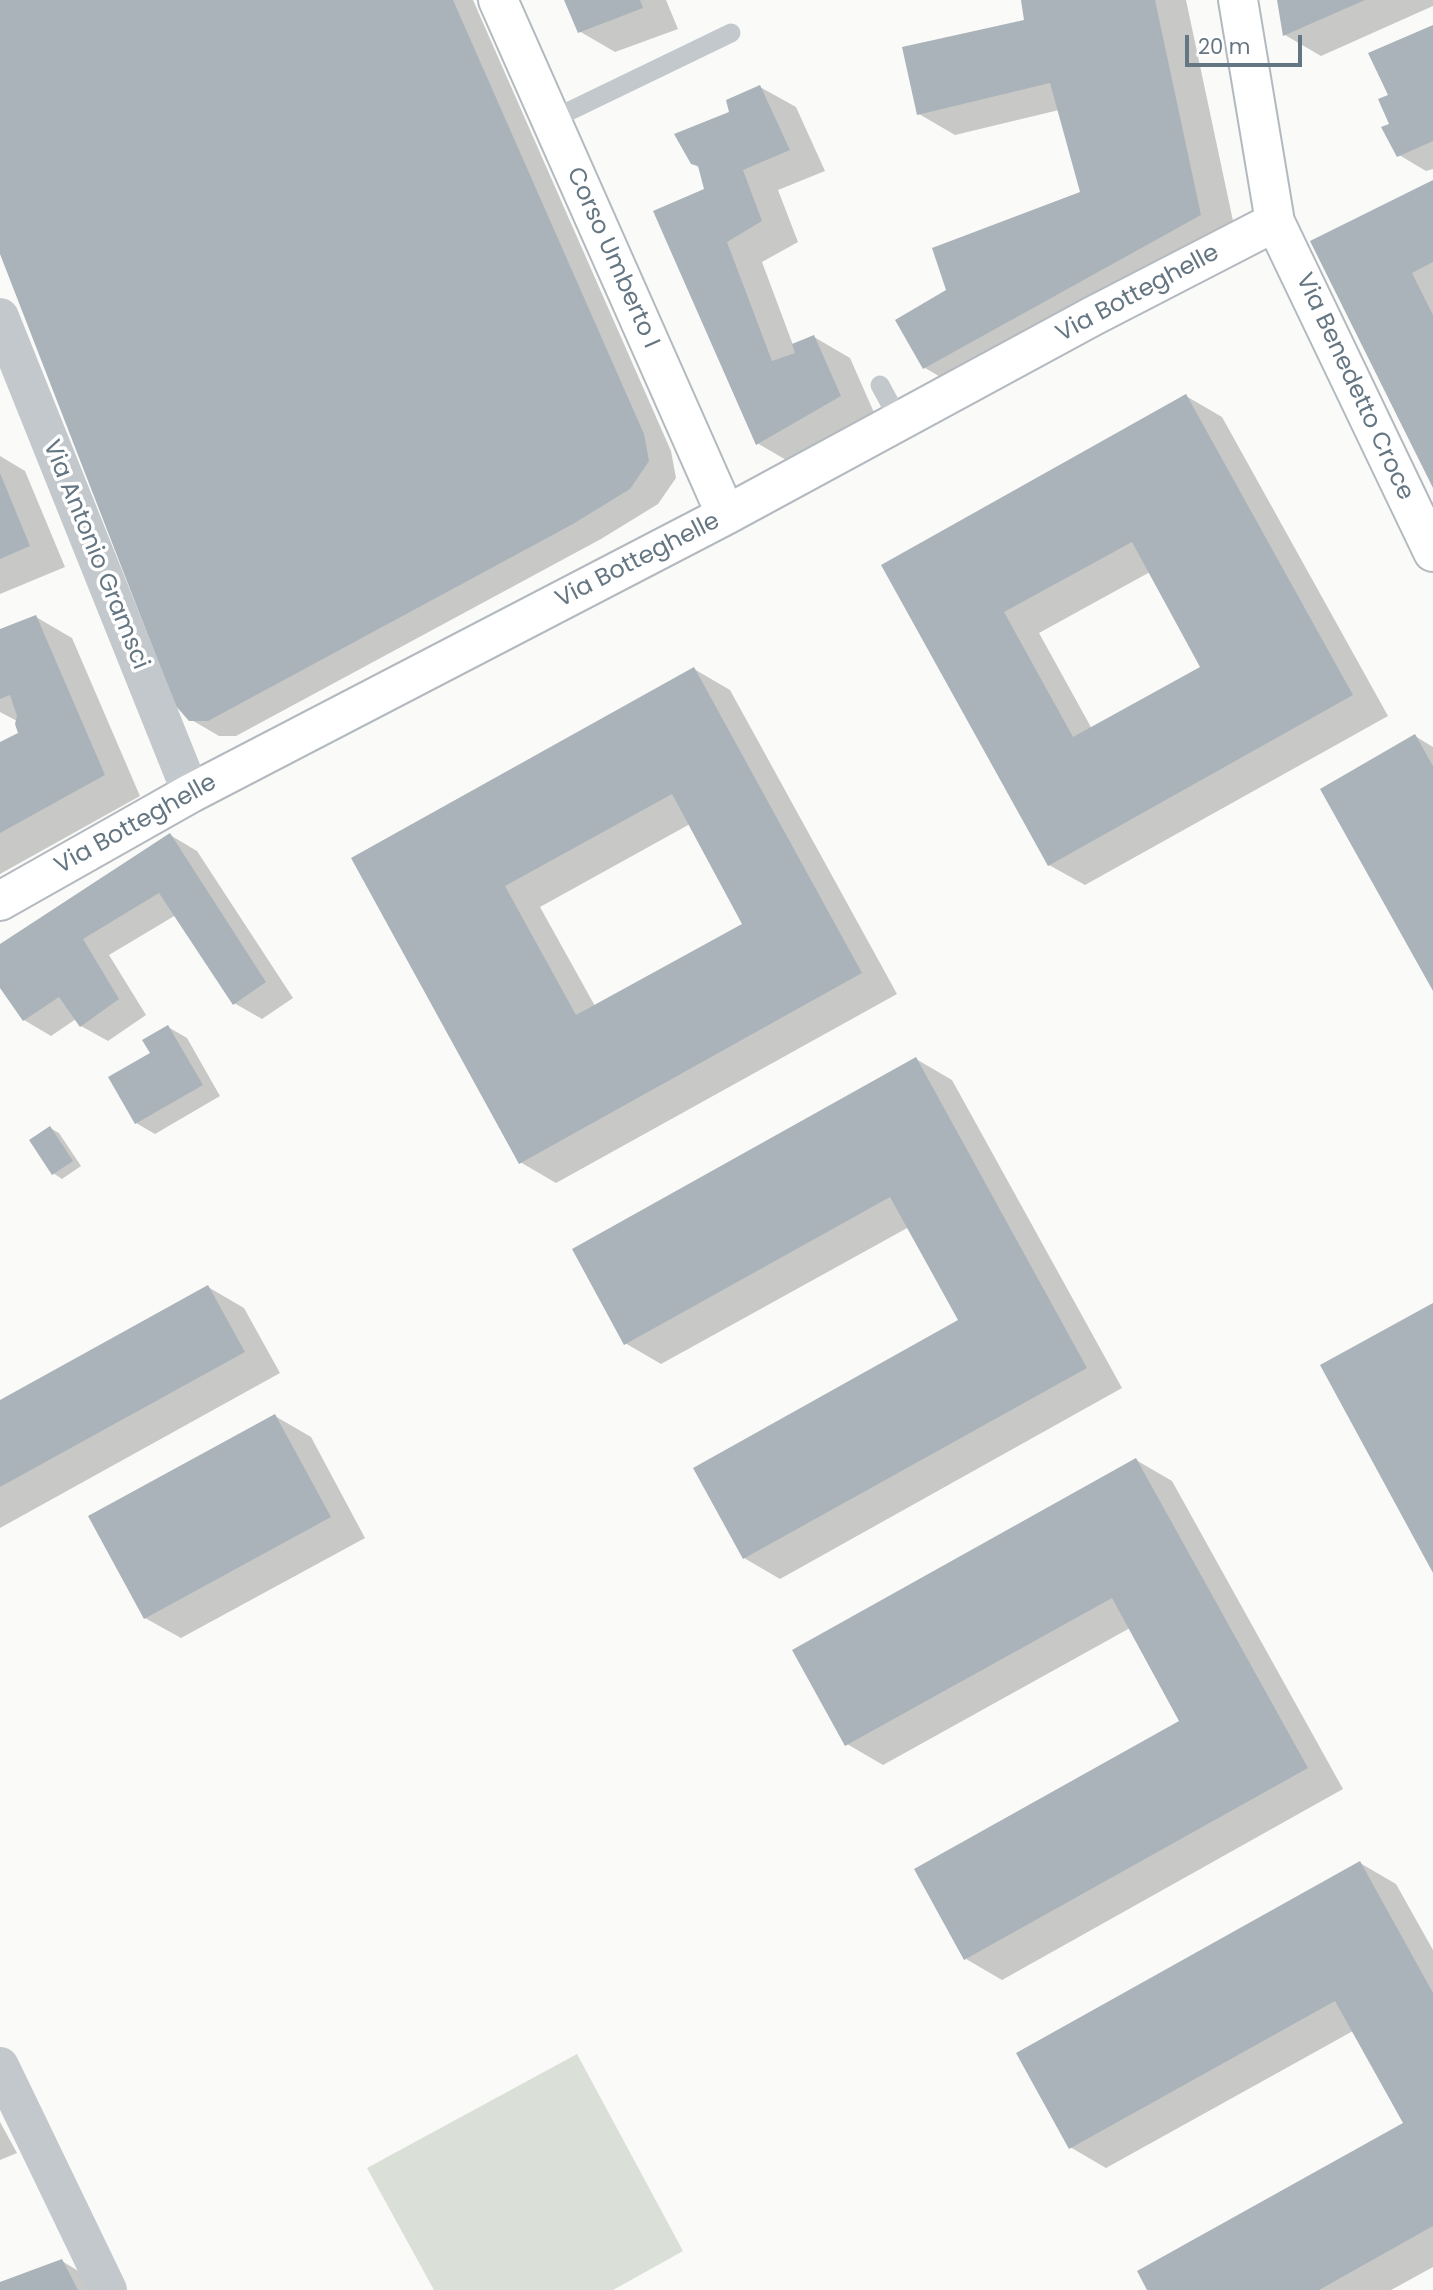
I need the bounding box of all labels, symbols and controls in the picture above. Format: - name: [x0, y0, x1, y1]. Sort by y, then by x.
- scale bar: [1188, 21, 1305, 65]
- text: 20 m: [1198, 32, 1251, 61]
- street label: Corso Umberto I: [559, 163, 665, 353]
- street label: Via Botteghelle: [1052, 239, 1224, 349]
- street label: Via Benedetto Croce: [1289, 269, 1419, 505]
- street label: Via Antonio Gramsci: [36, 436, 154, 674]
- street label: Via Botteghelle: [551, 507, 725, 615]
- street label: Via Botteghelle: [50, 769, 222, 881]

